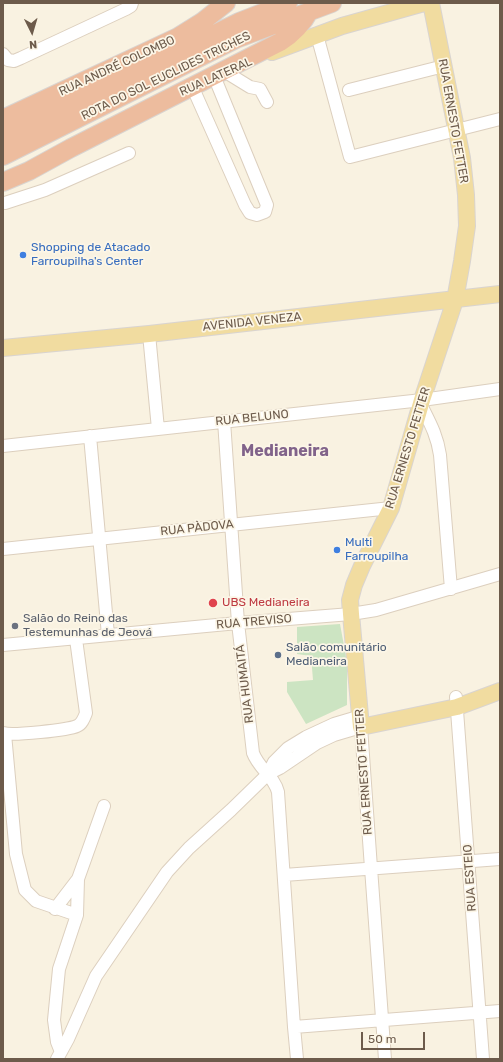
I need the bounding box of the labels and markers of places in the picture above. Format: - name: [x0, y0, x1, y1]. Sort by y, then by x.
- place label: Shopping de Atacado Farroupilha's Center: [31, 241, 150, 269]
- marker: Shopping de Atacado Farroupilha's Center: [18, 250, 28, 260]
- place label: Multi Farroupilha: [345, 536, 408, 564]
- marker: Multi Farroupilha: [332, 545, 342, 555]
- place label: UBS Medianeira: [222, 596, 310, 610]
- marker: UBS Medianeira: [207, 597, 219, 609]
- place label: Salão do Reino das Testemunhas de Jeová: [23, 612, 152, 640]
- marker: Salão do Reino das Testemunhas de Jeová: [10, 621, 20, 631]
- place label: Salão comunitário Medianeira: [286, 641, 387, 669]
- marker: Salão comunitário Medianeira: [273, 650, 283, 660]

